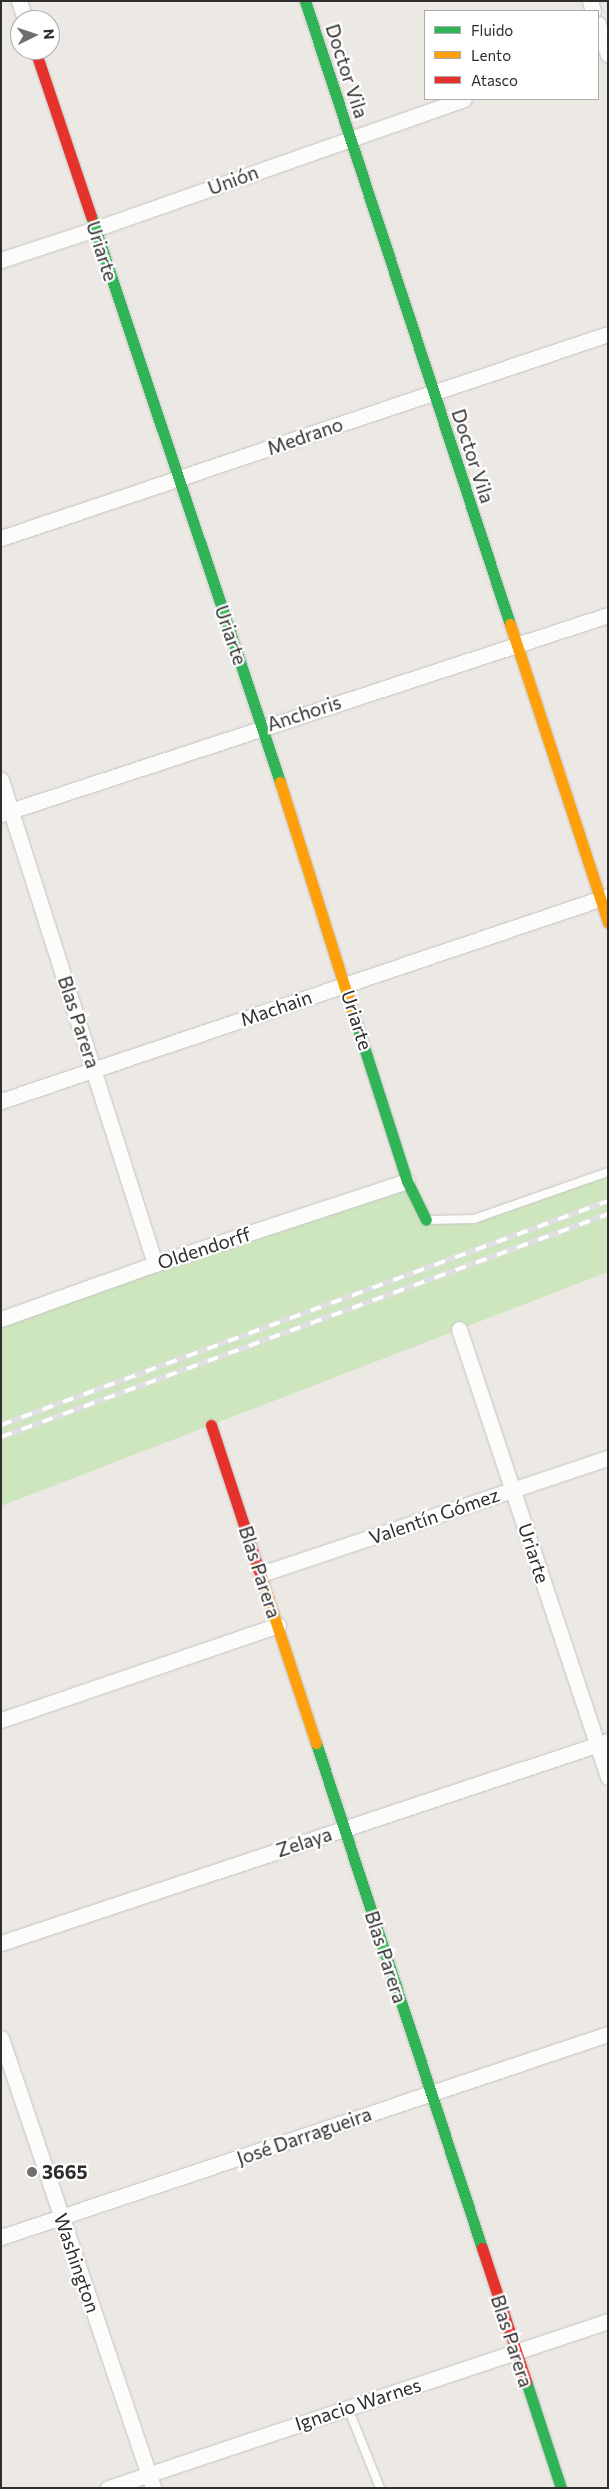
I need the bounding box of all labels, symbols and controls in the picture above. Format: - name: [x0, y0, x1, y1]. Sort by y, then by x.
- north arrow: [10, 10, 60, 60]
- legend: [424, 10, 599, 100]
- street label: Doctor Vila: [321, 21, 373, 121]
- text: Fluido: [471, 21, 513, 39]
- text: N: [41, 28, 58, 40]
- text: Lento: [471, 46, 511, 64]
- text: Atasco: [471, 71, 518, 89]
- street label: Unión: [205, 160, 261, 200]
- street label: Uriarte: [82, 218, 122, 284]
- street label: Doctor Vila: [447, 406, 499, 506]
- street label: Medrano: [264, 412, 346, 460]
- street label: Uriarte: [210, 602, 252, 668]
- street label: Anchoris: [264, 690, 344, 736]
- street label: Blas Parera: [53, 973, 105, 1071]
- street label: Machain: [237, 985, 315, 1031]
- street label: Uriarte: [337, 987, 377, 1053]
- street label: Oldendorff: [154, 1222, 254, 1274]
- street label: Valentín Gómez: [366, 1483, 502, 1549]
- street label: Uriarte: [514, 1520, 554, 1586]
- street label: Blas Parera: [234, 1523, 286, 1621]
- street label: Zelaya: [273, 1822, 335, 1862]
- street label: Blas Parera: [360, 1908, 412, 2006]
- street label: José Darragueira: [234, 2102, 374, 2170]
- place label: 3665: [42, 2161, 88, 2183]
- marker: 3665: [26, 2166, 38, 2178]
- street label: Washington: [49, 2210, 105, 2316]
- street label: Blas Parera: [486, 2292, 538, 2390]
- street label: Ignacio Warnes: [292, 2373, 424, 2435]

